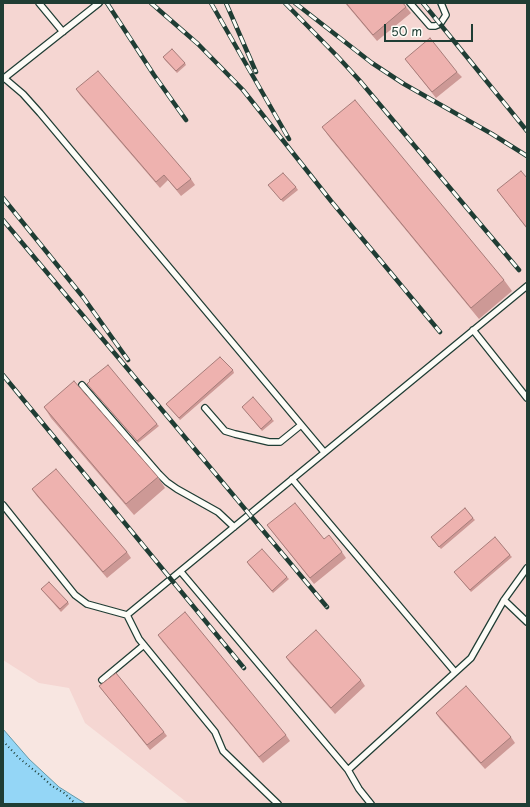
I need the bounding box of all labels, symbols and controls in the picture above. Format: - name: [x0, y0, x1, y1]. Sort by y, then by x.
- scale bar: [386, 16, 475, 42]
- text: 50 m: [391, 22, 422, 40]

